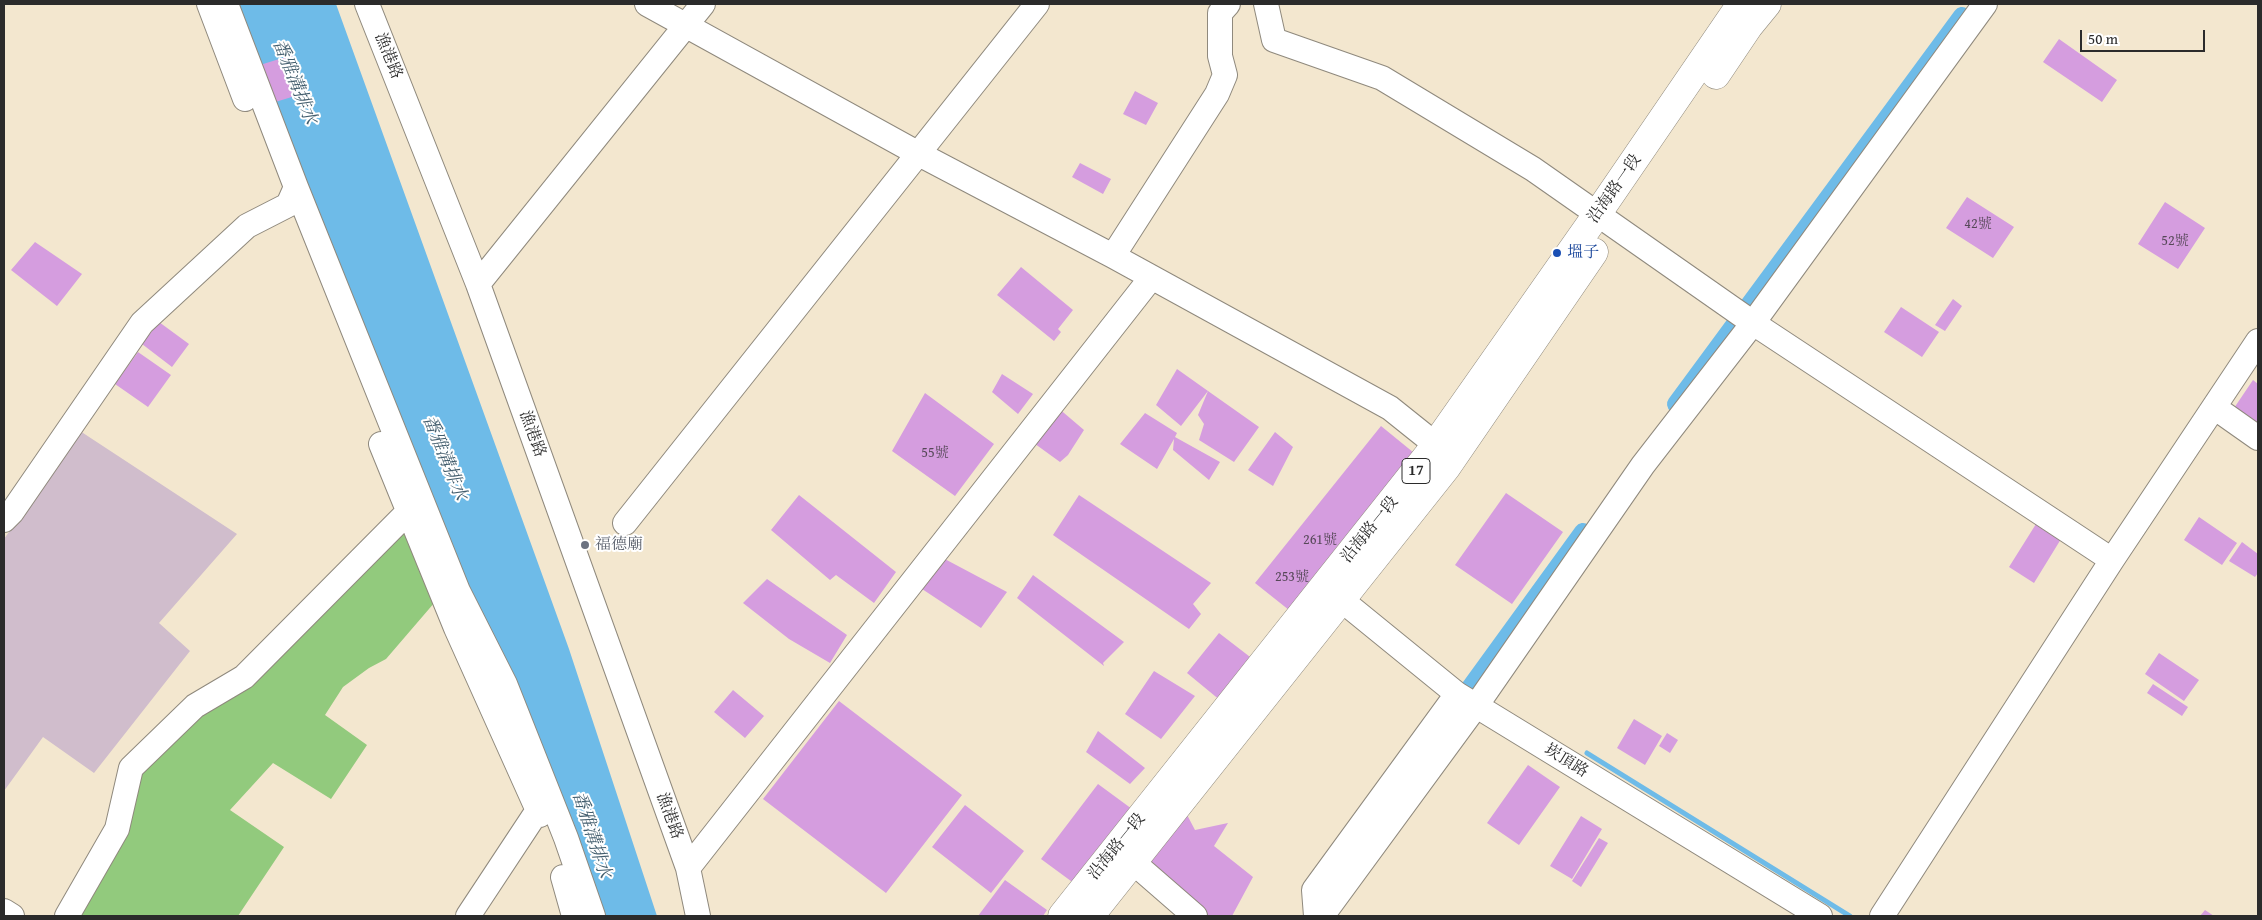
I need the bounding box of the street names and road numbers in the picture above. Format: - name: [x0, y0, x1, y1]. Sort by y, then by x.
- street label: 漁港路: [370, 30, 406, 82]
- street label: 沿海路一段: [1584, 151, 1646, 227]
- street label: 漁港路: [515, 408, 549, 460]
- road number: 17: [1402, 458, 1430, 484]
- street label: 沿海路一段: [1337, 493, 1403, 567]
- street label: 崁頂路: [1541, 740, 1591, 782]
- street label: 漁港路: [652, 790, 686, 842]
- street label: 沿海路一段: [1084, 810, 1150, 884]

